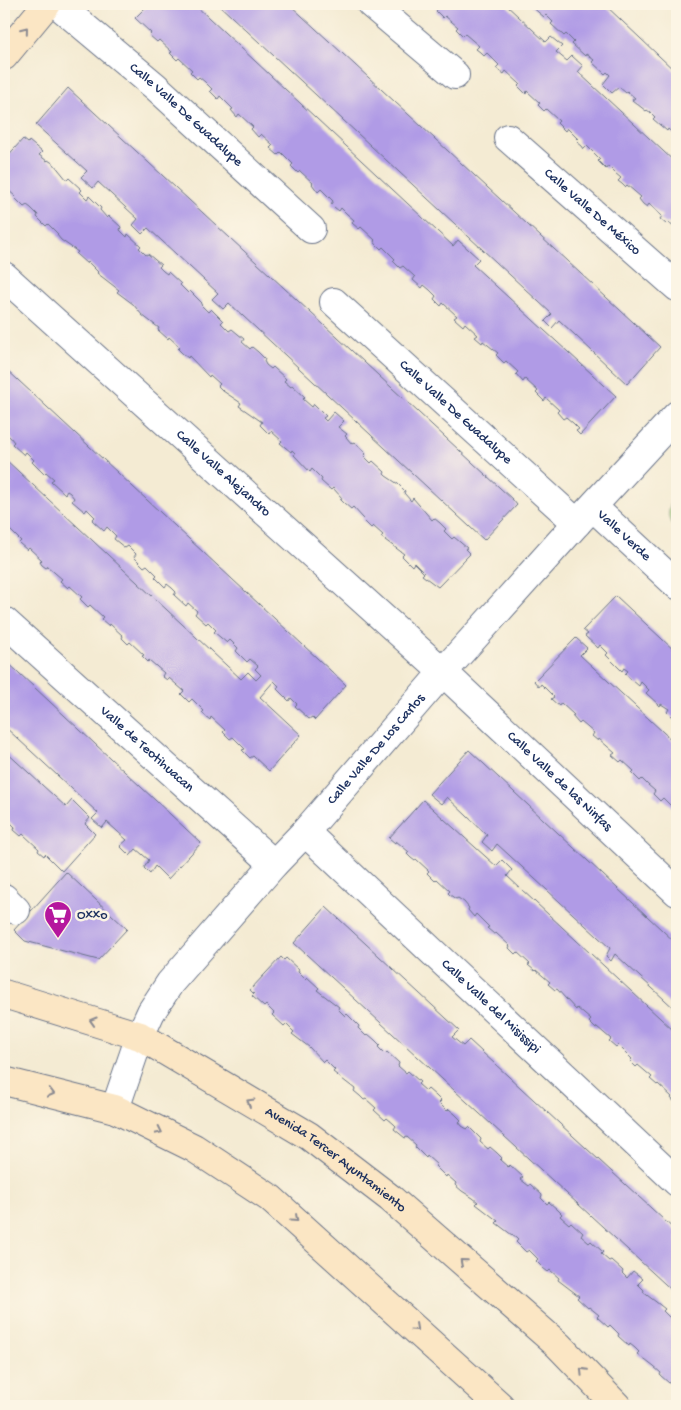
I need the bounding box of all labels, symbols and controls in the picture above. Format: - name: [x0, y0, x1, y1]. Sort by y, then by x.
- one-way arrow: [20, 27, 28, 36]
- street label: Calle Valle De Guadalupe: [125, 59, 247, 171]
- street label: Calle Valle De México: [540, 165, 644, 259]
- street label: Calle Valle De Guadalupe: [395, 357, 516, 469]
- street label: Calle Valle Alejandro: [172, 426, 274, 521]
- street label: Valle Verde: [592, 506, 655, 565]
- street label: Calle Valle De Los Carlos: [324, 690, 429, 808]
- street label: Valle de Teotihuacan: [95, 702, 198, 796]
- street label: Calle Valle de las Ninfas: [503, 728, 616, 836]
- supermarket icon: Oxxo: [43, 900, 73, 939]
- place label: Oxxo: [77, 907, 107, 924]
- street label: Calle Valle del Misissipi: [437, 956, 544, 1058]
- one-way arrow: [90, 1017, 98, 1027]
- one-way arrow: [47, 1087, 55, 1098]
- one-way arrow: [246, 1098, 255, 1108]
- street label: Avenida Tercer Ayuntamiento: [262, 1103, 410, 1217]
- one-way arrow: [154, 1125, 163, 1135]
- one-way arrow: [290, 1213, 299, 1222]
- one-way arrow: [459, 1259, 468, 1268]
- one-way arrow: [410, 1323, 419, 1332]
- one-way arrow: [580, 1368, 589, 1377]

